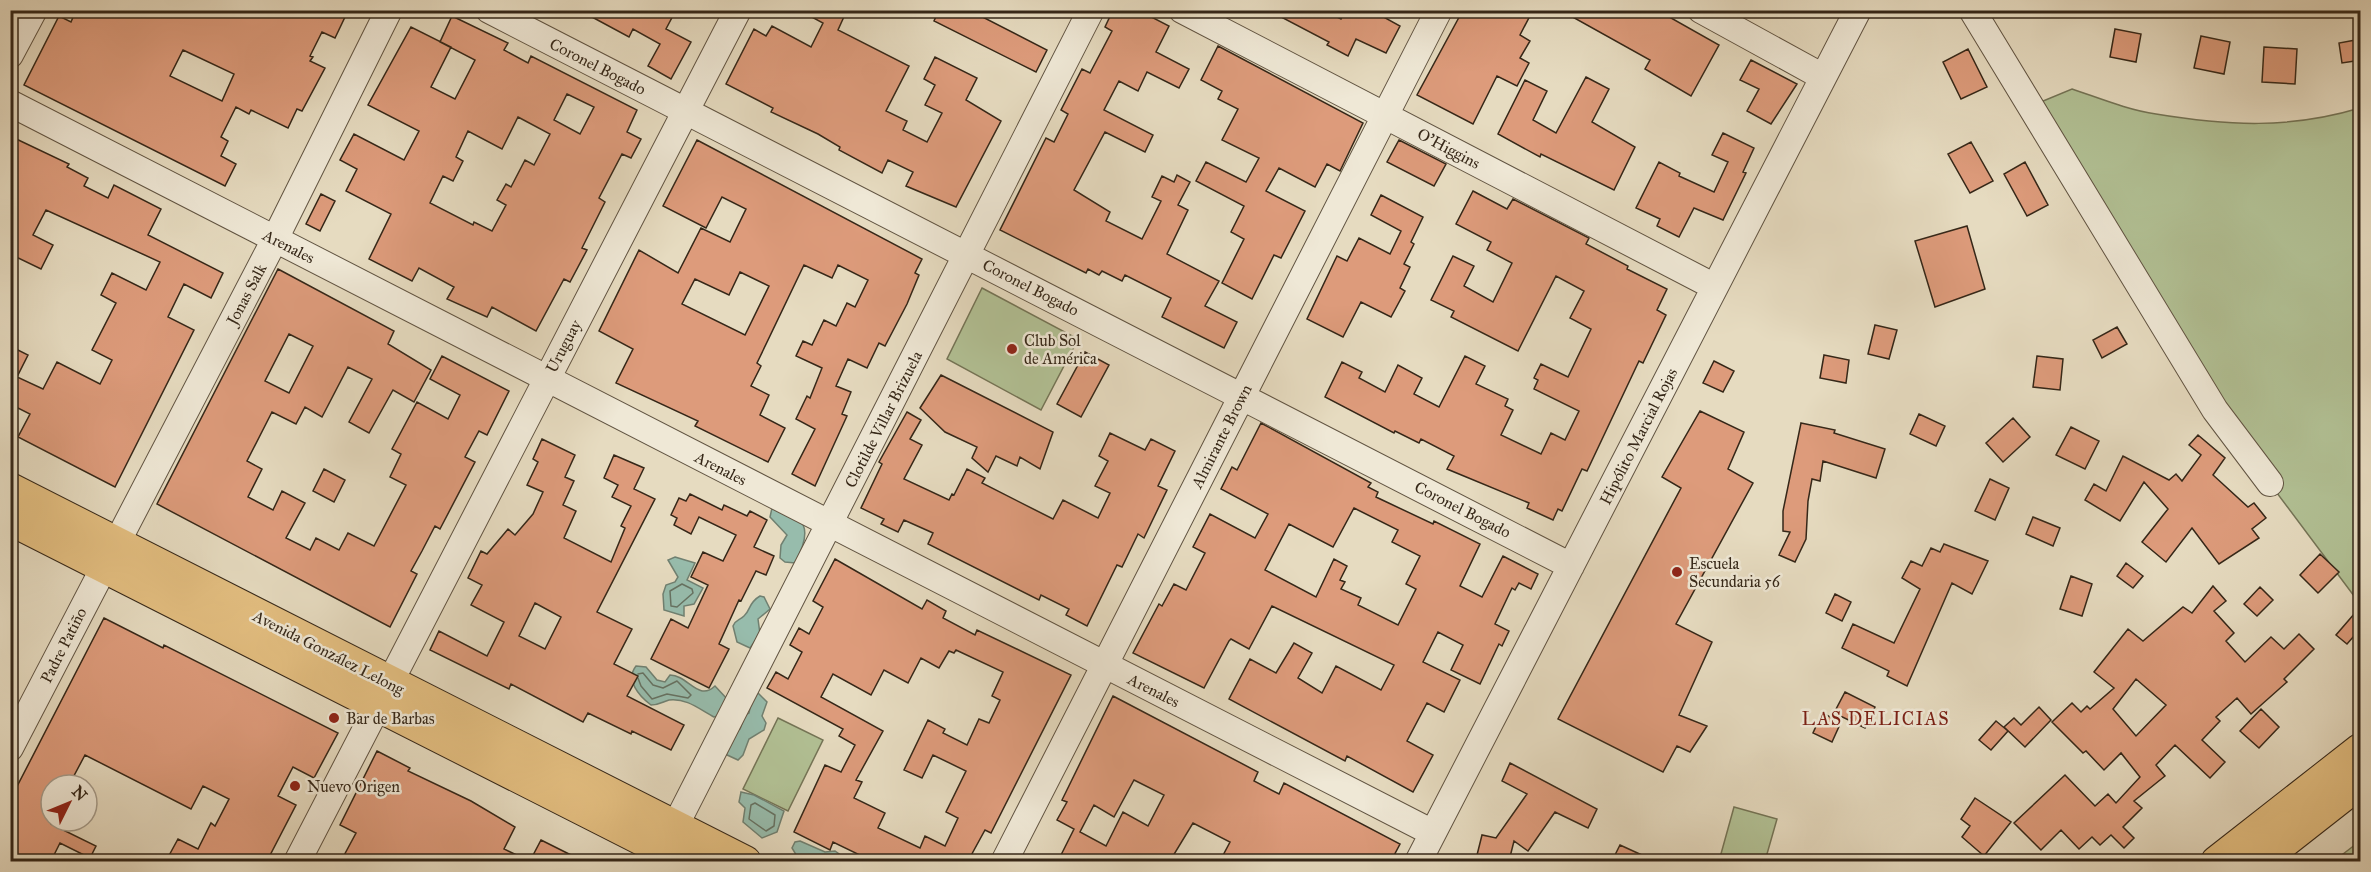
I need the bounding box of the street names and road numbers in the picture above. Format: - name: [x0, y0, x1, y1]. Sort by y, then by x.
- street label: Coronel Bogado: [546, 34, 649, 100]
- street label: O'Higgins: [1414, 124, 1483, 174]
- street label: Arenales: [259, 225, 318, 268]
- street label: Coronel Bogado: [979, 255, 1082, 321]
- street label: Jonas Salk: [221, 260, 272, 330]
- street label: Uruguay: [542, 316, 586, 376]
- street label: Clotilde Villar Brizuela: [841, 348, 926, 491]
- street label: Hipólito Marcial Rojas: [1596, 365, 1681, 508]
- street label: Almirante Brown: [1187, 381, 1256, 492]
- street label: Arenales: [691, 447, 750, 490]
- street label: Coronel Bogado: [1411, 477, 1514, 543]
- street label: Padre Patiño: [36, 604, 91, 686]
- street label: Avenida González Lelong: [249, 606, 408, 700]
- street label: Arenales: [1124, 669, 1183, 712]

